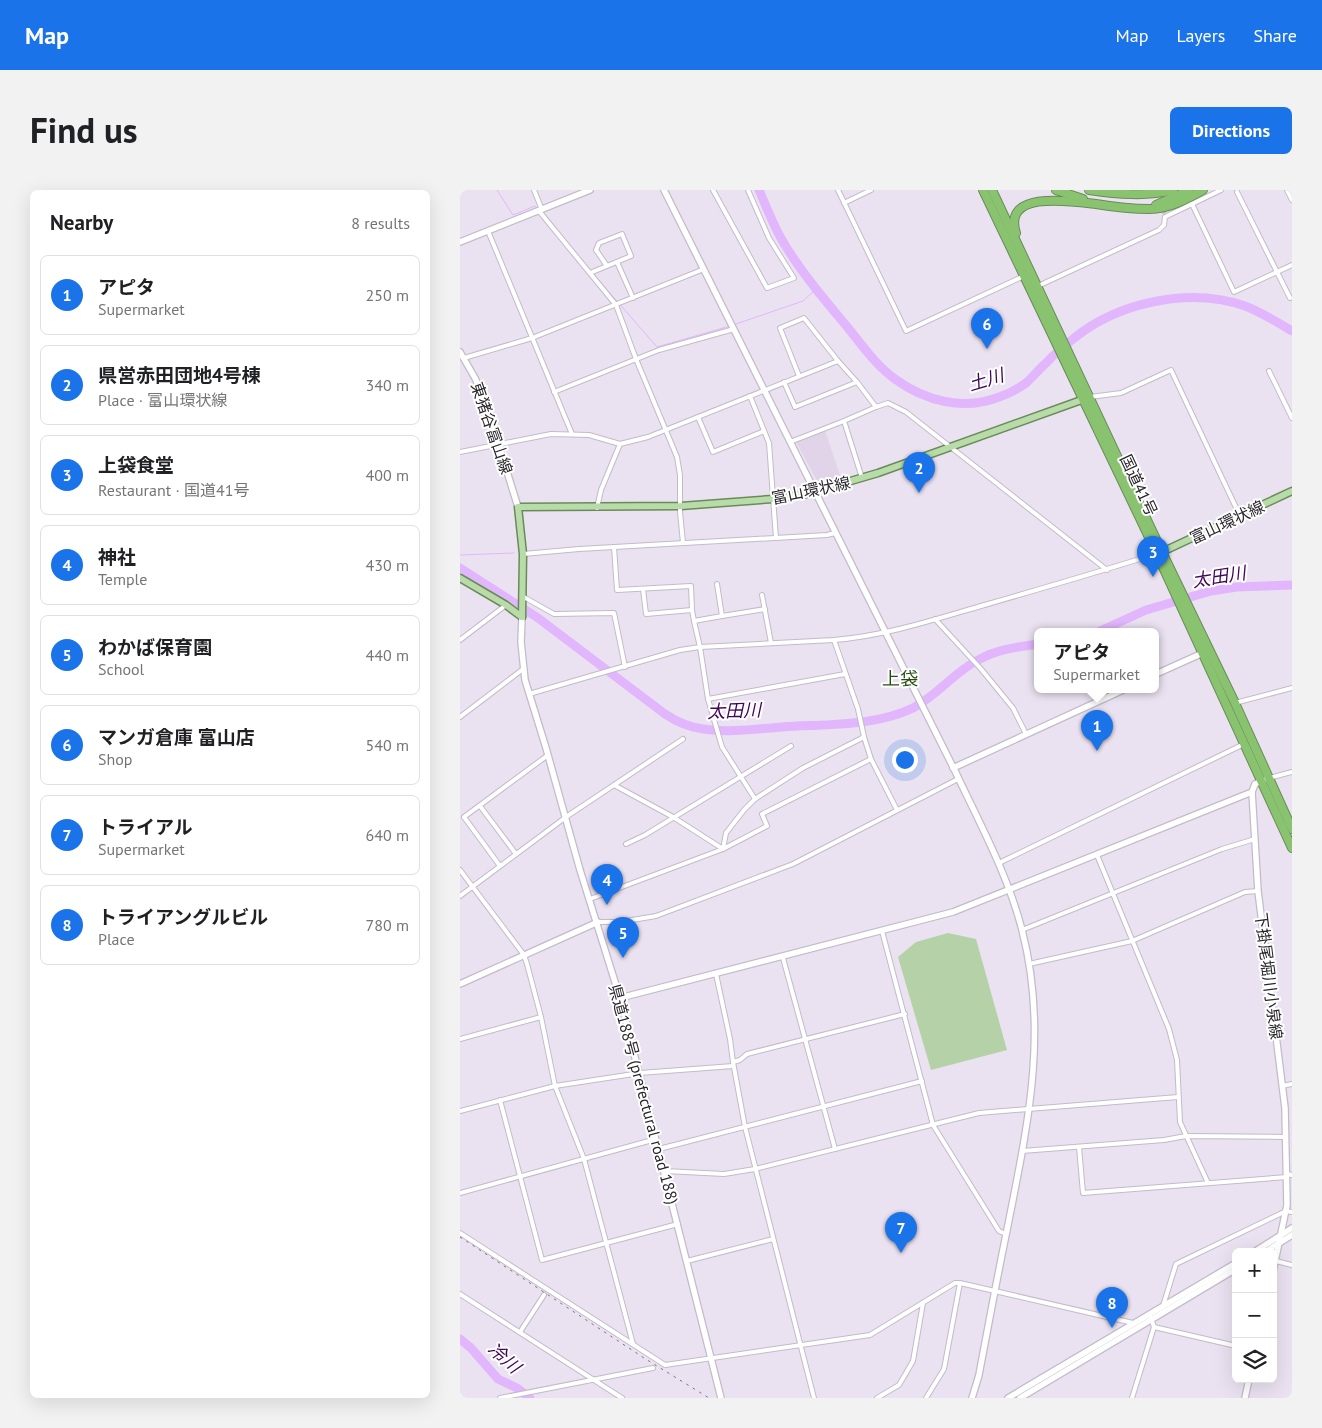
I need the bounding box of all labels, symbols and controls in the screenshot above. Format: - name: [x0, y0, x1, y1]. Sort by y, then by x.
- text: Map: [25, 20, 69, 51]
- text: Map: [1116, 24, 1148, 47]
- text: Layers: [1176, 24, 1225, 47]
- text: Share: [1253, 24, 1297, 47]
- text: Find us: [30, 107, 138, 153]
- button: Directions: [1170, 107, 1292, 154]
- text: Nearby: [50, 209, 113, 236]
- text: 8 results: [351, 213, 410, 233]
- text: アピタ: [98, 275, 155, 299]
- text: 1: [62, 285, 72, 305]
- text: 250 m: [366, 285, 409, 305]
- text: Supermarket: [98, 299, 185, 319]
- pin: 6: [971, 308, 1003, 349]
- text: 県営赤田団地4号棟: [98, 363, 261, 387]
- water label: 土川: [965, 363, 1008, 396]
- text: 2: [62, 375, 72, 395]
- text: 340 m: [366, 375, 409, 395]
- street label: 東猪谷富山線: [467, 379, 517, 477]
- text: Place · 富山環状線: [98, 390, 227, 410]
- street label: 国道41号: [1116, 451, 1162, 519]
- pin: 2: [903, 452, 935, 493]
- text: 上袋食堂: [98, 453, 174, 477]
- text: 3: [62, 465, 72, 485]
- text: 400 m: [366, 465, 409, 485]
- street label: 富山環状線: [770, 472, 852, 508]
- text: Restaurant · 国道41号: [98, 480, 249, 500]
- street label: 富山環状線: [1187, 496, 1267, 548]
- pin: 3: [1137, 536, 1169, 577]
- text: 神社: [98, 545, 136, 569]
- text: 4: [62, 555, 72, 575]
- text: 430 m: [366, 555, 409, 575]
- water label: 太田川: [1190, 561, 1249, 592]
- text: Temple: [98, 569, 147, 589]
- popup: [1034, 628, 1159, 693]
- text: わかば保育園: [98, 635, 212, 659]
- text: アピタ: [1053, 640, 1110, 664]
- text: 5: [62, 645, 72, 665]
- text: 440 m: [366, 645, 409, 665]
- text: School: [98, 659, 144, 679]
- text: Supermarket: [1053, 664, 1140, 684]
- district label: 上袋: [882, 667, 918, 690]
- water label: 太田川: [707, 698, 763, 723]
- pin: 1: [1081, 710, 1113, 751]
- text: マンガ倉庫 富山店: [98, 725, 255, 749]
- text: 6: [62, 735, 72, 755]
- text: 540 m: [366, 735, 409, 755]
- your location: [892, 747, 918, 773]
- text: Shop: [98, 749, 132, 769]
- text: トライアル: [98, 815, 193, 839]
- text: 7: [62, 825, 72, 845]
- text: 640 m: [366, 825, 409, 845]
- text: Supermarket: [98, 839, 185, 859]
- pin: 4: [591, 864, 623, 905]
- text: トライアングルビル: [98, 905, 268, 929]
- street label: 下掛尾堀川小泉線: [1251, 911, 1287, 1041]
- text: 8: [62, 915, 72, 935]
- text: 780 m: [366, 915, 409, 935]
- pin: 5: [607, 917, 639, 958]
- text: Place: [98, 929, 135, 949]
- street label: 県道188号 (prefectural road 188): [605, 982, 683, 1206]
- pin: 7: [885, 1212, 917, 1253]
- map controls: [1232, 1248, 1277, 1383]
- button: +: [1232, 1248, 1277, 1293]
- pin: 8: [1096, 1287, 1128, 1328]
- button: −: [1232, 1293, 1277, 1338]
- water label: 冷川: [483, 1337, 527, 1379]
- button: layers: [1232, 1338, 1277, 1383]

